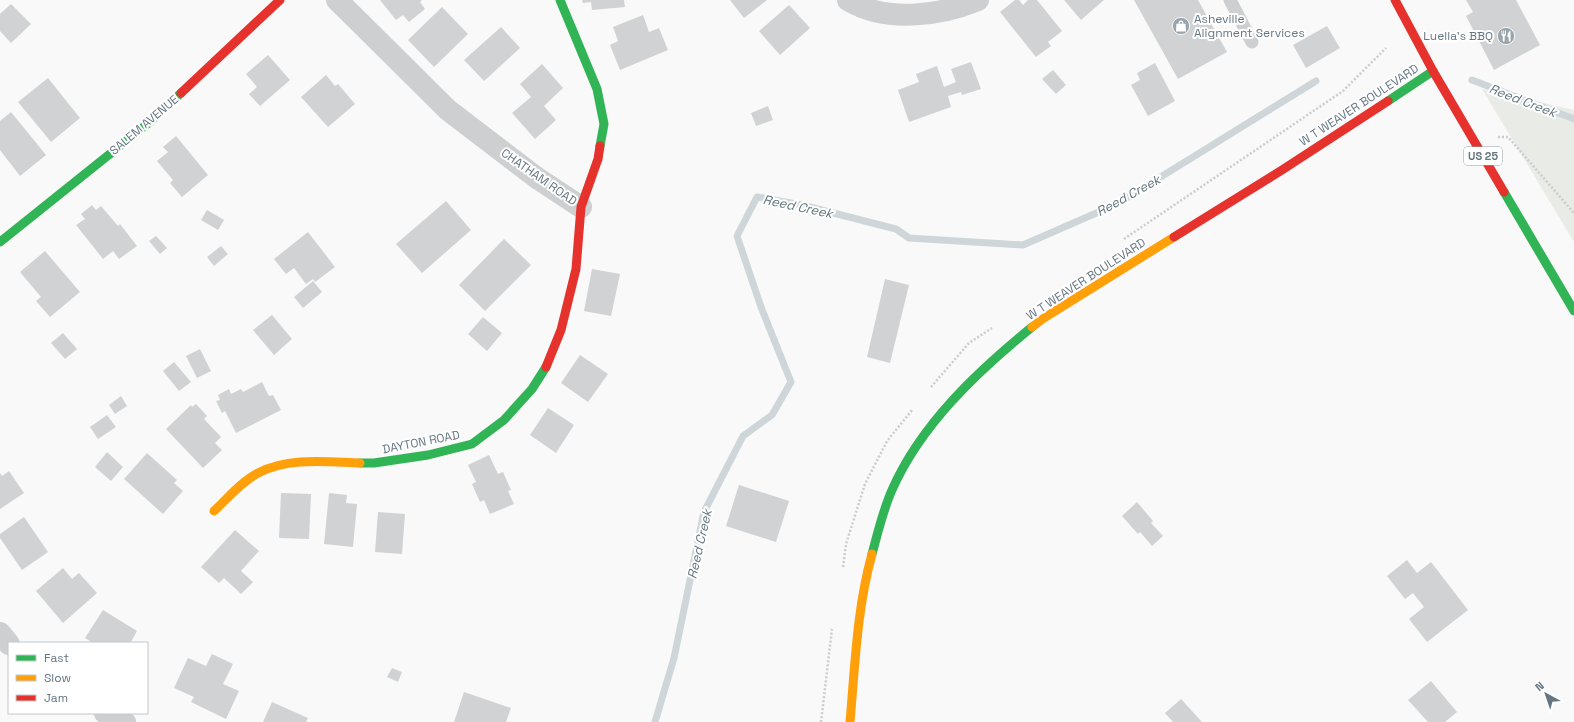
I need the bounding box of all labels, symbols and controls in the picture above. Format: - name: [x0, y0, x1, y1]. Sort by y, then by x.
- place label: Asheville Alignment Services: [1194, 11, 1305, 41]
- shop icon: Asheville Alignment Services: [1171, 16, 1191, 36]
- restaurant icon: Luella's BBQ: [1496, 26, 1516, 46]
- place label: Luella's BBQ: [1423, 28, 1493, 44]
- street label: W T WEAVER BOULEVARD: [1296, 60, 1422, 150]
- water label: Reed Creek: [1487, 80, 1561, 122]
- street label: SALEM AVENUE: [106, 91, 182, 159]
- street label: CHATHAM ROAD: [498, 145, 580, 209]
- road number: US 25: [1464, 147, 1502, 165]
- water label: Reed Creek: [1093, 170, 1165, 220]
- water label: Reed Creek: [762, 191, 836, 223]
- street label: W T WEAVER BOULEVARD: [1023, 234, 1149, 324]
- street label: DAYTON ROAD: [381, 427, 461, 457]
- water label: Reed Creek: [683, 506, 716, 580]
- legend: [8, 642, 148, 714]
- text: Fast: [44, 650, 69, 666]
- text: Slow: [44, 670, 71, 686]
- north arrow: [1526, 674, 1566, 714]
- text: N: [1532, 679, 1547, 694]
- text: Jam: [44, 690, 68, 706]

